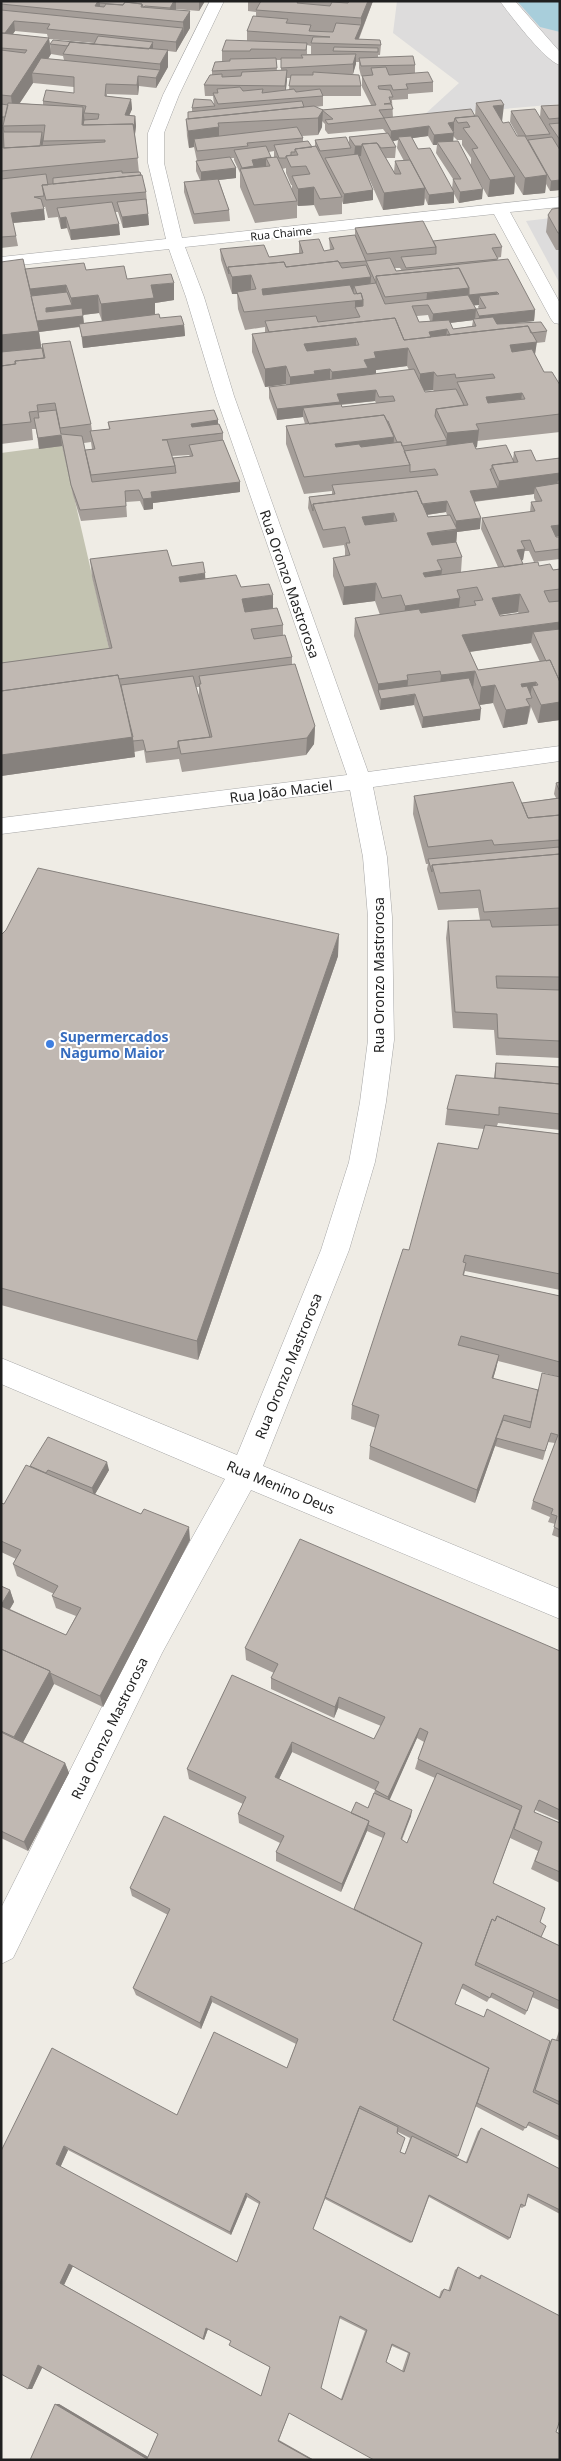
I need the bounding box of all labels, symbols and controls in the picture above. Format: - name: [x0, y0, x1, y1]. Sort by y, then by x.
- street label: Rua Chaime: [249, 222, 313, 244]
- street label: Rua Oronzo Mastrorosa: [256, 507, 324, 661]
- street label: Rua João Maciel: [228, 775, 334, 807]
- street label: Rua Oronzo Mastrorosa: [369, 897, 388, 1053]
- place label: Supermercados Nagumo Maior: [60, 1027, 169, 1062]
- marker: Supermercados Nagumo Maior: [44, 1038, 56, 1050]
- street label: Rua Oronzo Mastrorosa: [250, 1290, 326, 1442]
- street label: Rua Menino Deus: [224, 1456, 338, 1519]
- street label: Rua Oronzo Mastrorosa: [66, 1654, 152, 1802]

